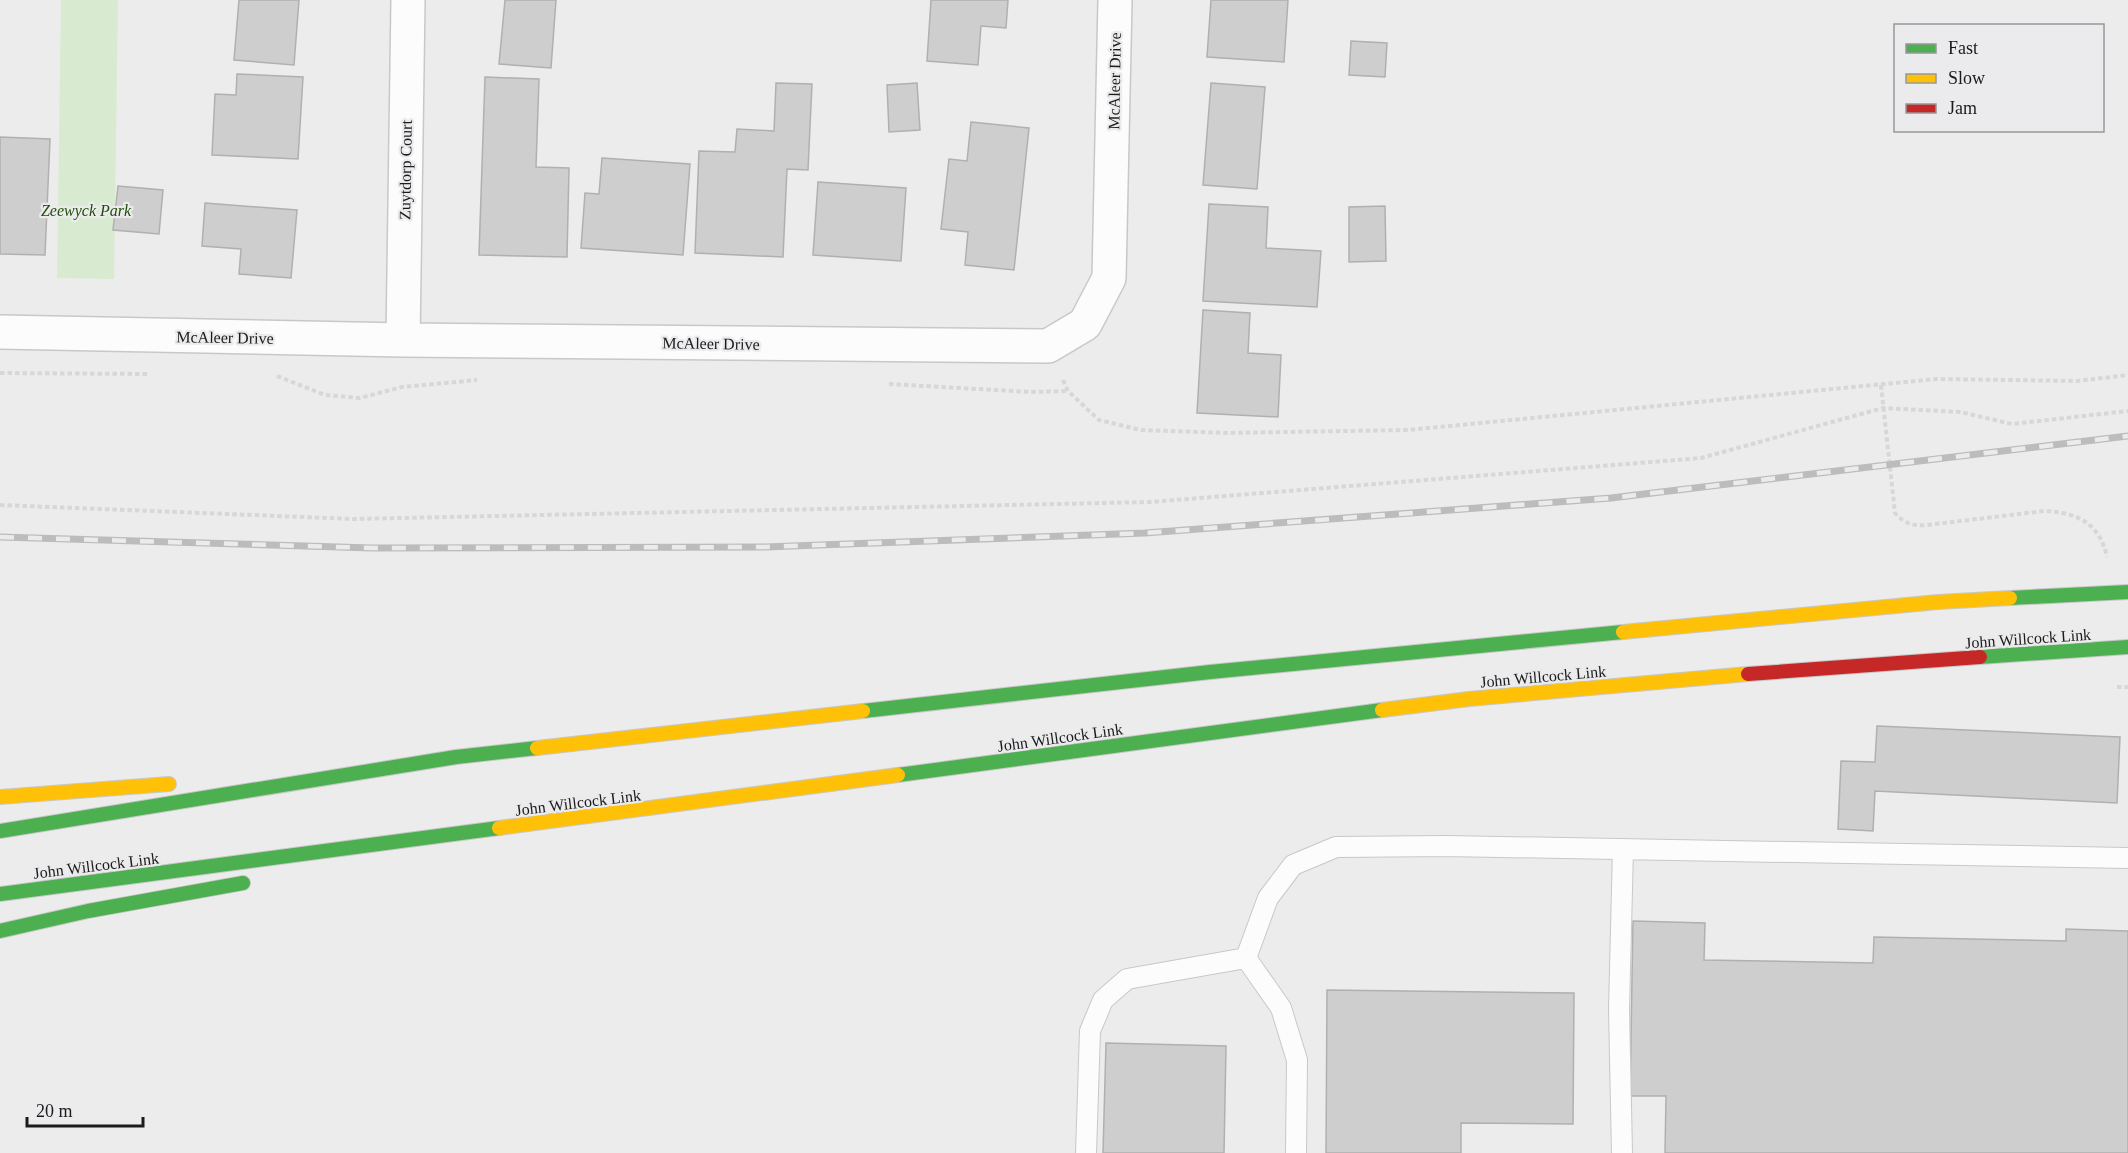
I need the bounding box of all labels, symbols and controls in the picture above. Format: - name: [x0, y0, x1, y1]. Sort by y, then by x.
- legend: [1894, 24, 2104, 132]
- street label: McAleer Drive: [1105, 32, 1124, 130]
- text: Fast: [1948, 38, 1978, 58]
- text: Slow: [1948, 68, 1985, 88]
- text: Jam: [1948, 98, 1977, 118]
- street label: Zuytdorp Court: [396, 119, 416, 220]
- park label: Zeewyck Park: [41, 202, 132, 220]
- street label: McAleer Drive: [176, 328, 274, 347]
- street label: McAleer Drive: [662, 334, 760, 353]
- street label: John Willcock Link: [1965, 626, 2092, 651]
- street label: John Willcock Link: [1479, 663, 1607, 690]
- street label: John Willcock Link: [996, 720, 1124, 755]
- street label: John Willcock Link: [514, 786, 642, 819]
- street label: John Willcock Link: [32, 849, 160, 882]
- scale bar: [27, 1090, 142, 1128]
- text: 20 m: [36, 1101, 73, 1121]

